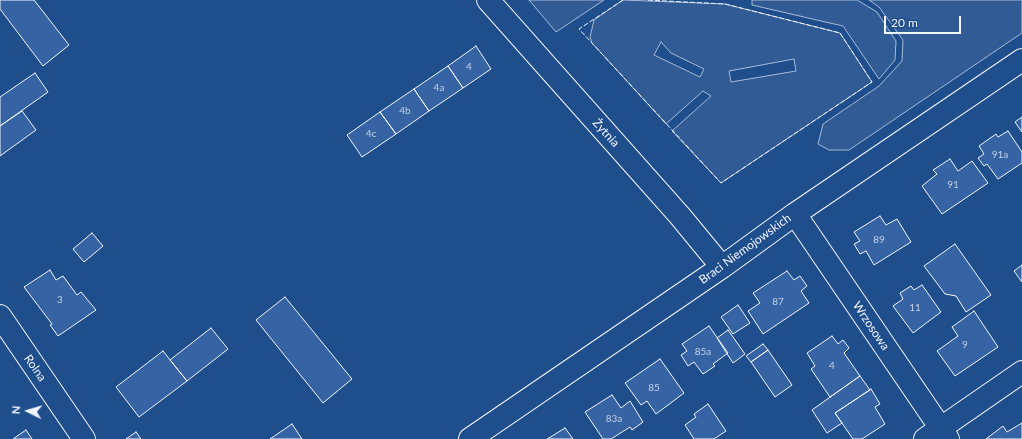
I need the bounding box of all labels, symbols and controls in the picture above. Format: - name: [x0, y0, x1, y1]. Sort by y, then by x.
- scale bar: [886, 8, 963, 34]
- text: 20 m: [891, 15, 918, 30]
- house number: 4: [466, 61, 472, 73]
- house number: 4a: [434, 82, 444, 94]
- house number: 4b: [399, 105, 411, 117]
- street label: Żytnia: [590, 116, 622, 150]
- house number: 4c: [366, 128, 376, 140]
- house number: 91a: [992, 149, 1008, 161]
- house number: 91: [947, 179, 959, 191]
- street label: Braci Niemojowskich: [696, 211, 794, 287]
- house number: 89: [873, 234, 885, 246]
- house number: 3: [57, 294, 63, 306]
- house number: 87: [772, 296, 784, 308]
- street label: Wrzosowa: [849, 299, 893, 353]
- house number: 11: [909, 302, 921, 314]
- house number: 9: [962, 339, 968, 351]
- house number: 85a: [695, 346, 711, 358]
- street label: Rolna: [21, 352, 49, 384]
- house number: 4: [829, 360, 835, 372]
- house number: 85: [648, 382, 660, 394]
- north arrow: [8, 391, 48, 431]
- text: N: [9, 405, 22, 415]
- house number: 83a: [606, 413, 622, 425]

